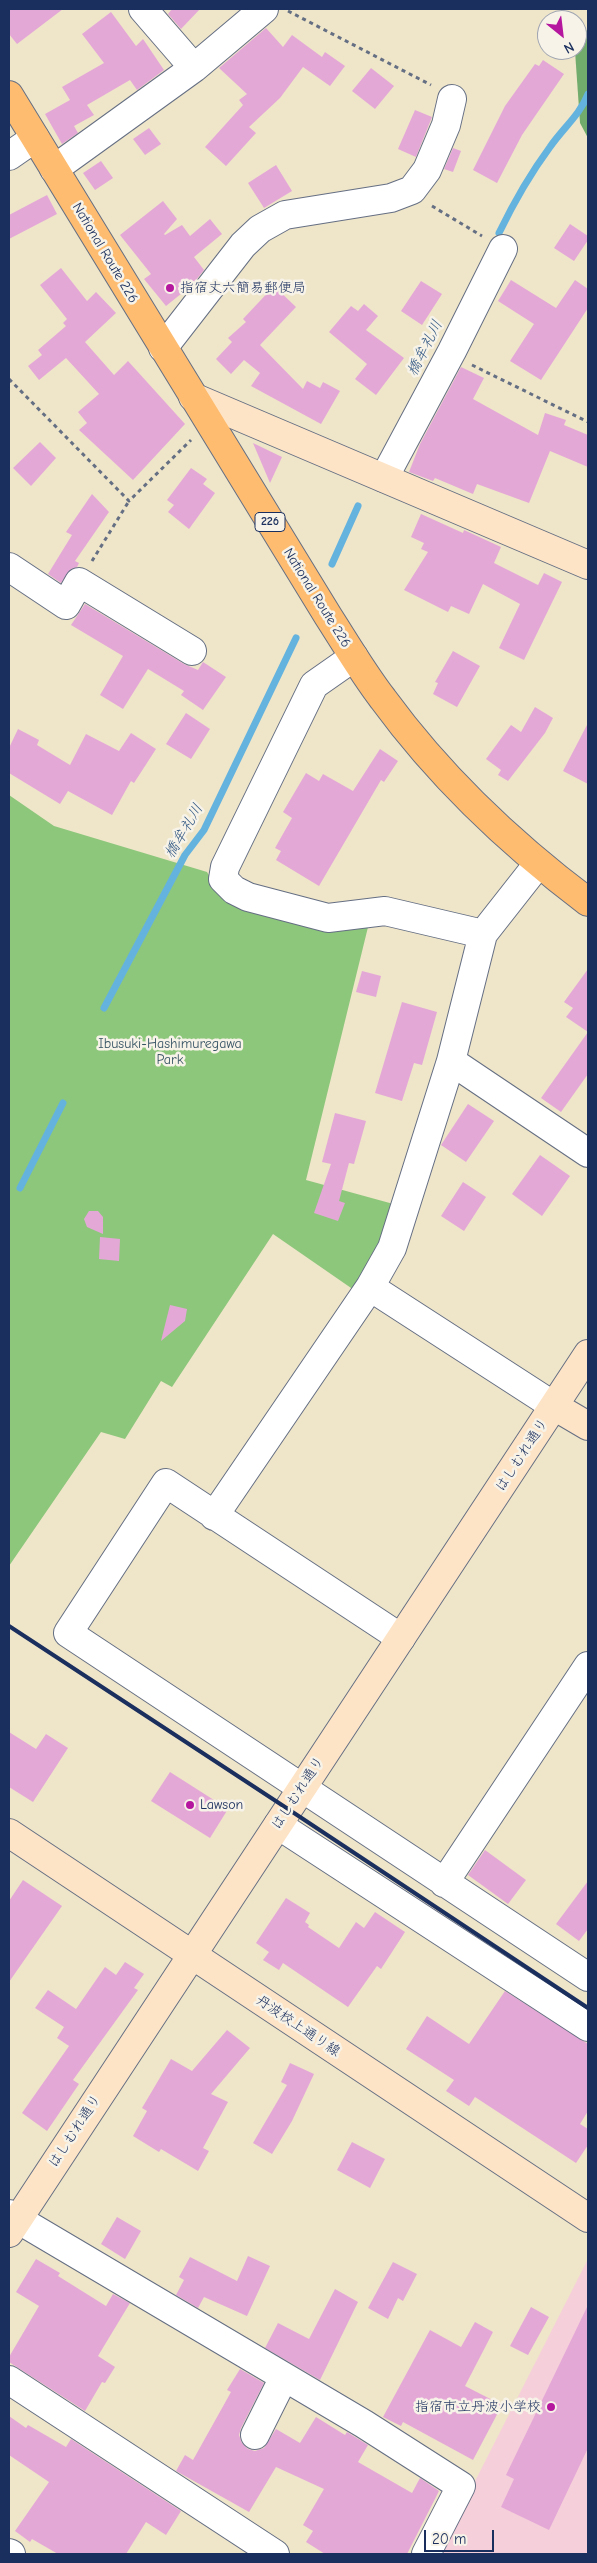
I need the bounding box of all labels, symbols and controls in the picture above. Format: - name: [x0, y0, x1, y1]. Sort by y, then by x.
- north arrow: [537, 10, 587, 60]
- text: N: [561, 38, 577, 57]
- street label: National Route 226: [68, 200, 142, 306]
- place label: 指宿丈六簡易郵便局: [180, 280, 306, 296]
- marker: 指宿丈六簡易郵便局: [164, 282, 176, 294]
- water label: 橋牟礼川: [403, 317, 447, 379]
- road number: 226: [255, 512, 285, 532]
- street label: National Route 226: [280, 545, 354, 651]
- water label: 橋牟礼川: [161, 801, 207, 861]
- park label: Ibusuki-Hashimuregawa Park: [98, 1036, 242, 1068]
- street label: はしむれ通り: [492, 1415, 552, 1495]
- street label: はしむれ通り: [268, 1753, 328, 1833]
- place label: Lawson: [200, 1797, 243, 1813]
- marker: Lawson: [184, 1799, 196, 1811]
- street label: 丹波校上通り線: [253, 1992, 343, 2060]
- street label: はしむれ通り: [45, 2091, 105, 2171]
- place label: 指宿市立丹波小学校: [415, 2399, 541, 2415]
- marker: 指宿市立丹波小学校: [545, 2401, 557, 2413]
- scale bar: [427, 2520, 497, 2552]
- text: 20 m: [432, 2530, 466, 2548]

